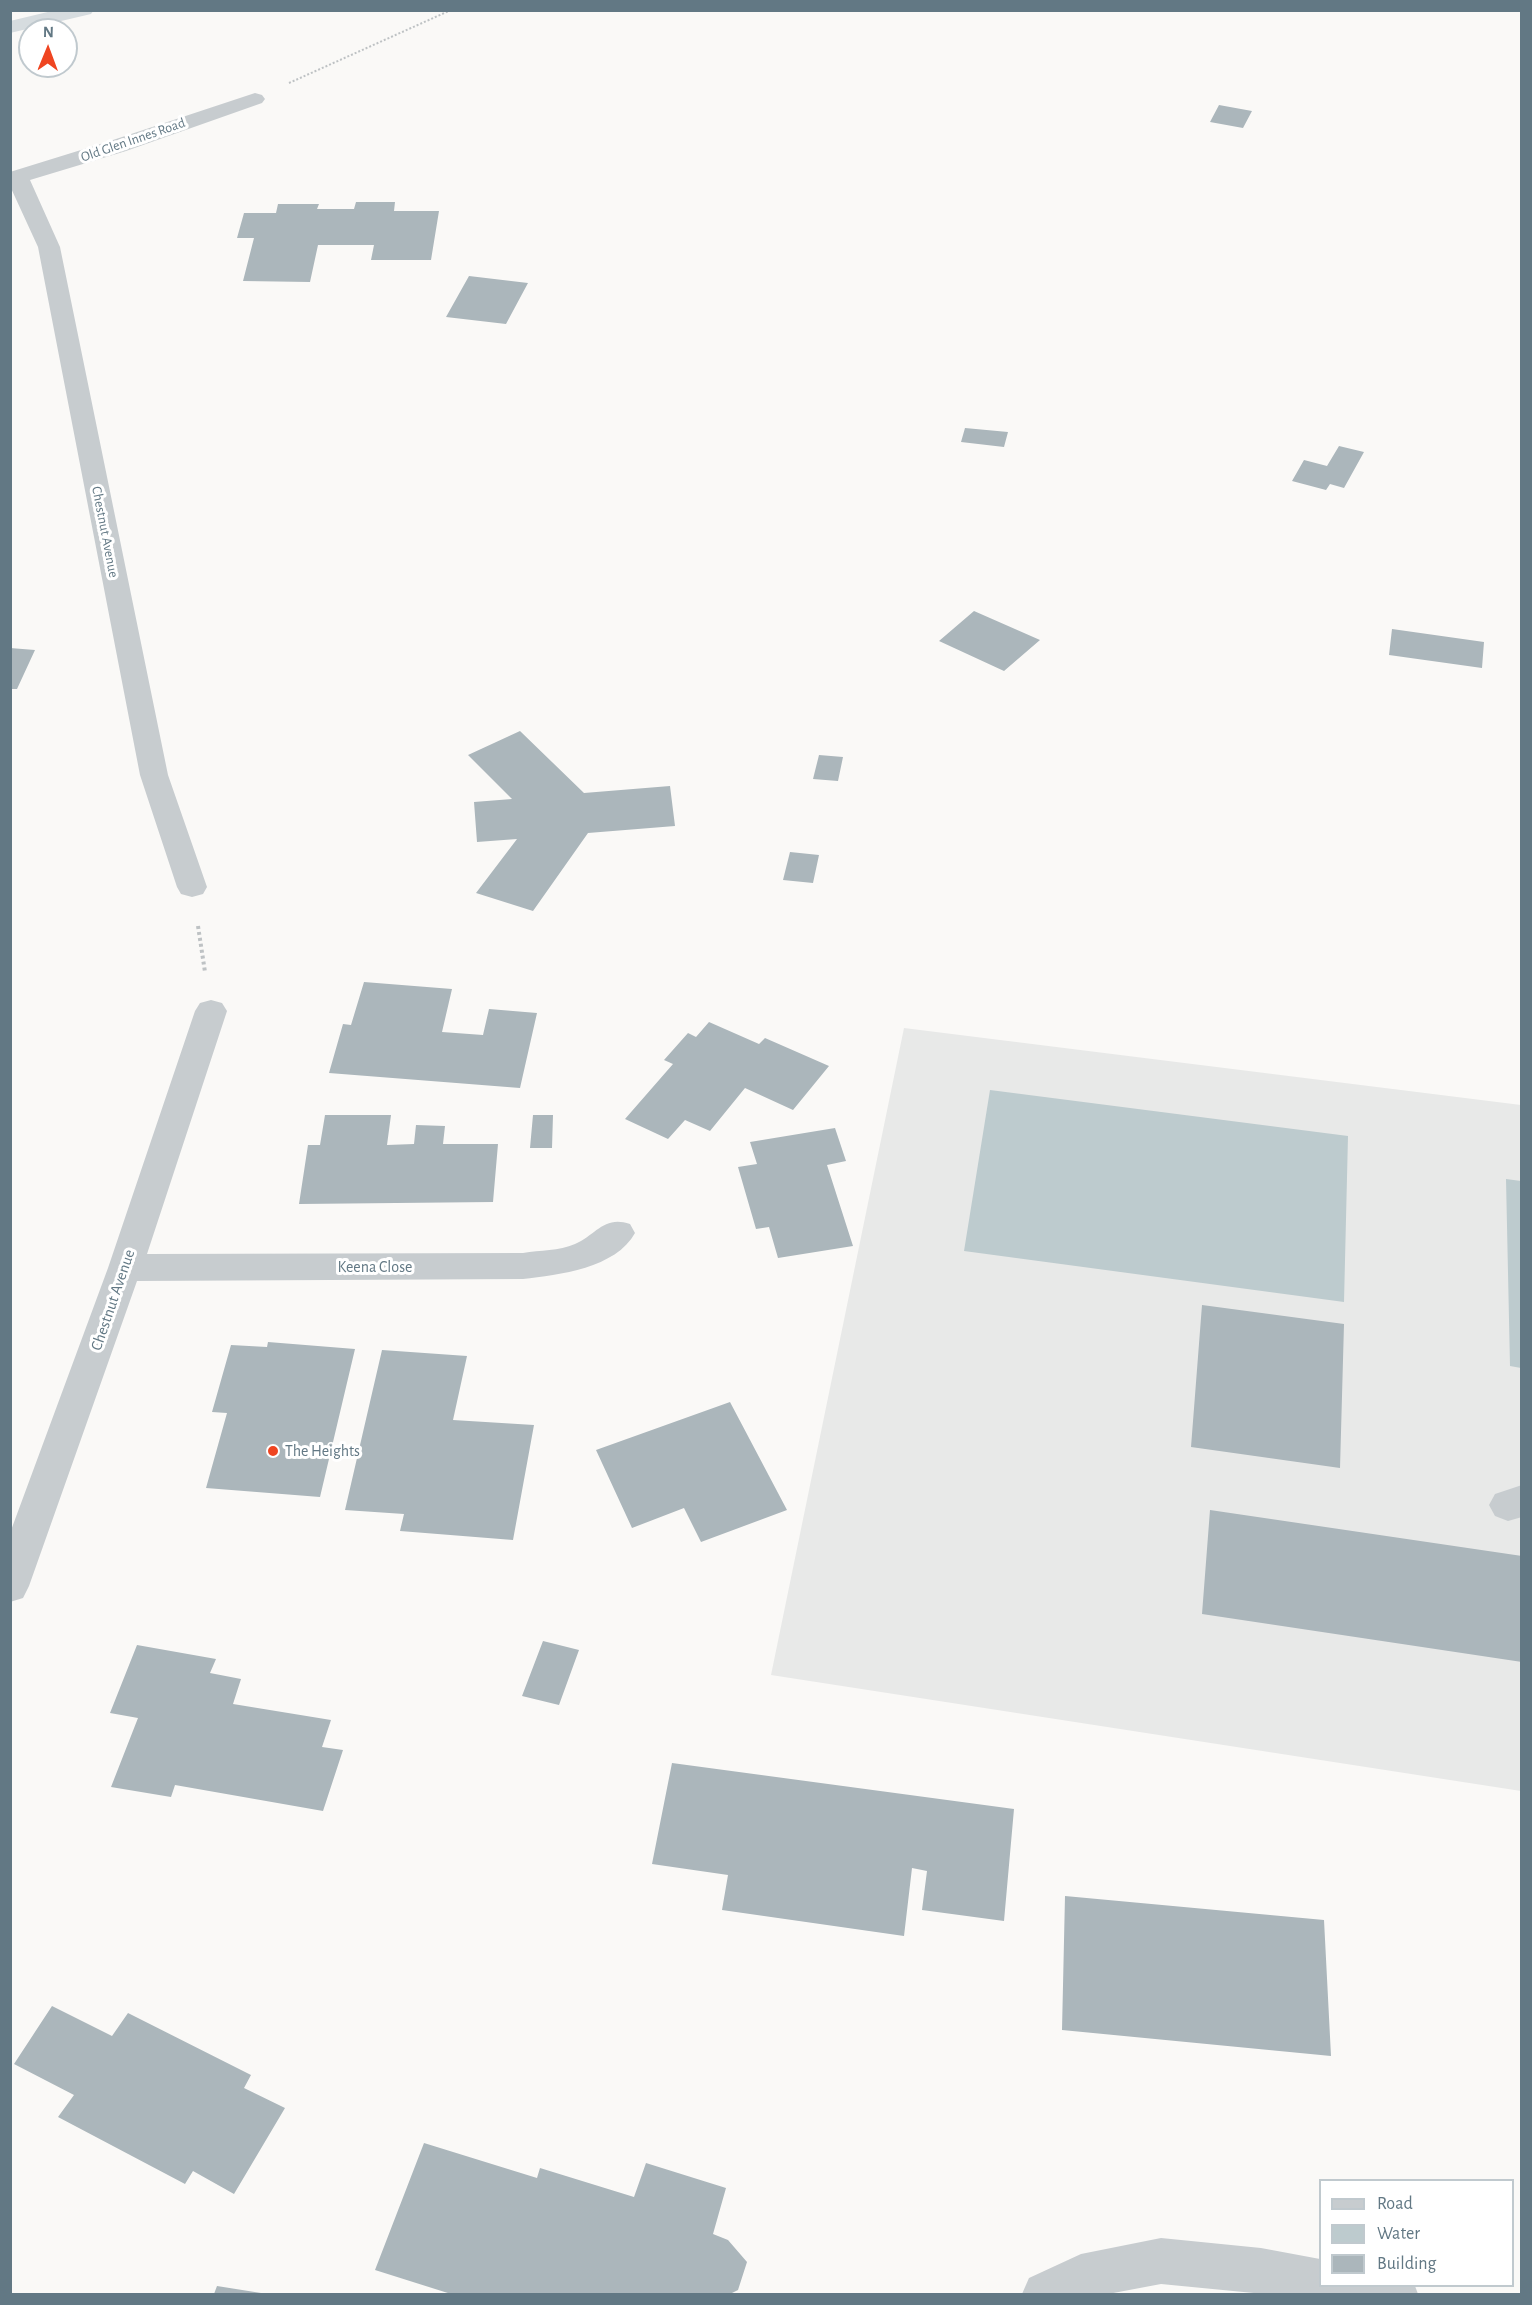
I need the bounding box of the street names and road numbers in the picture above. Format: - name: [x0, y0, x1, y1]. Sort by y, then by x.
- street label: Old Glen Innes Road: [79, 114, 187, 166]
- street label: Chestnut Avenue: [88, 485, 122, 579]
- street label: Chestnut Avenue: [87, 1247, 139, 1353]
- street label: Keena Close: [338, 1257, 412, 1277]

